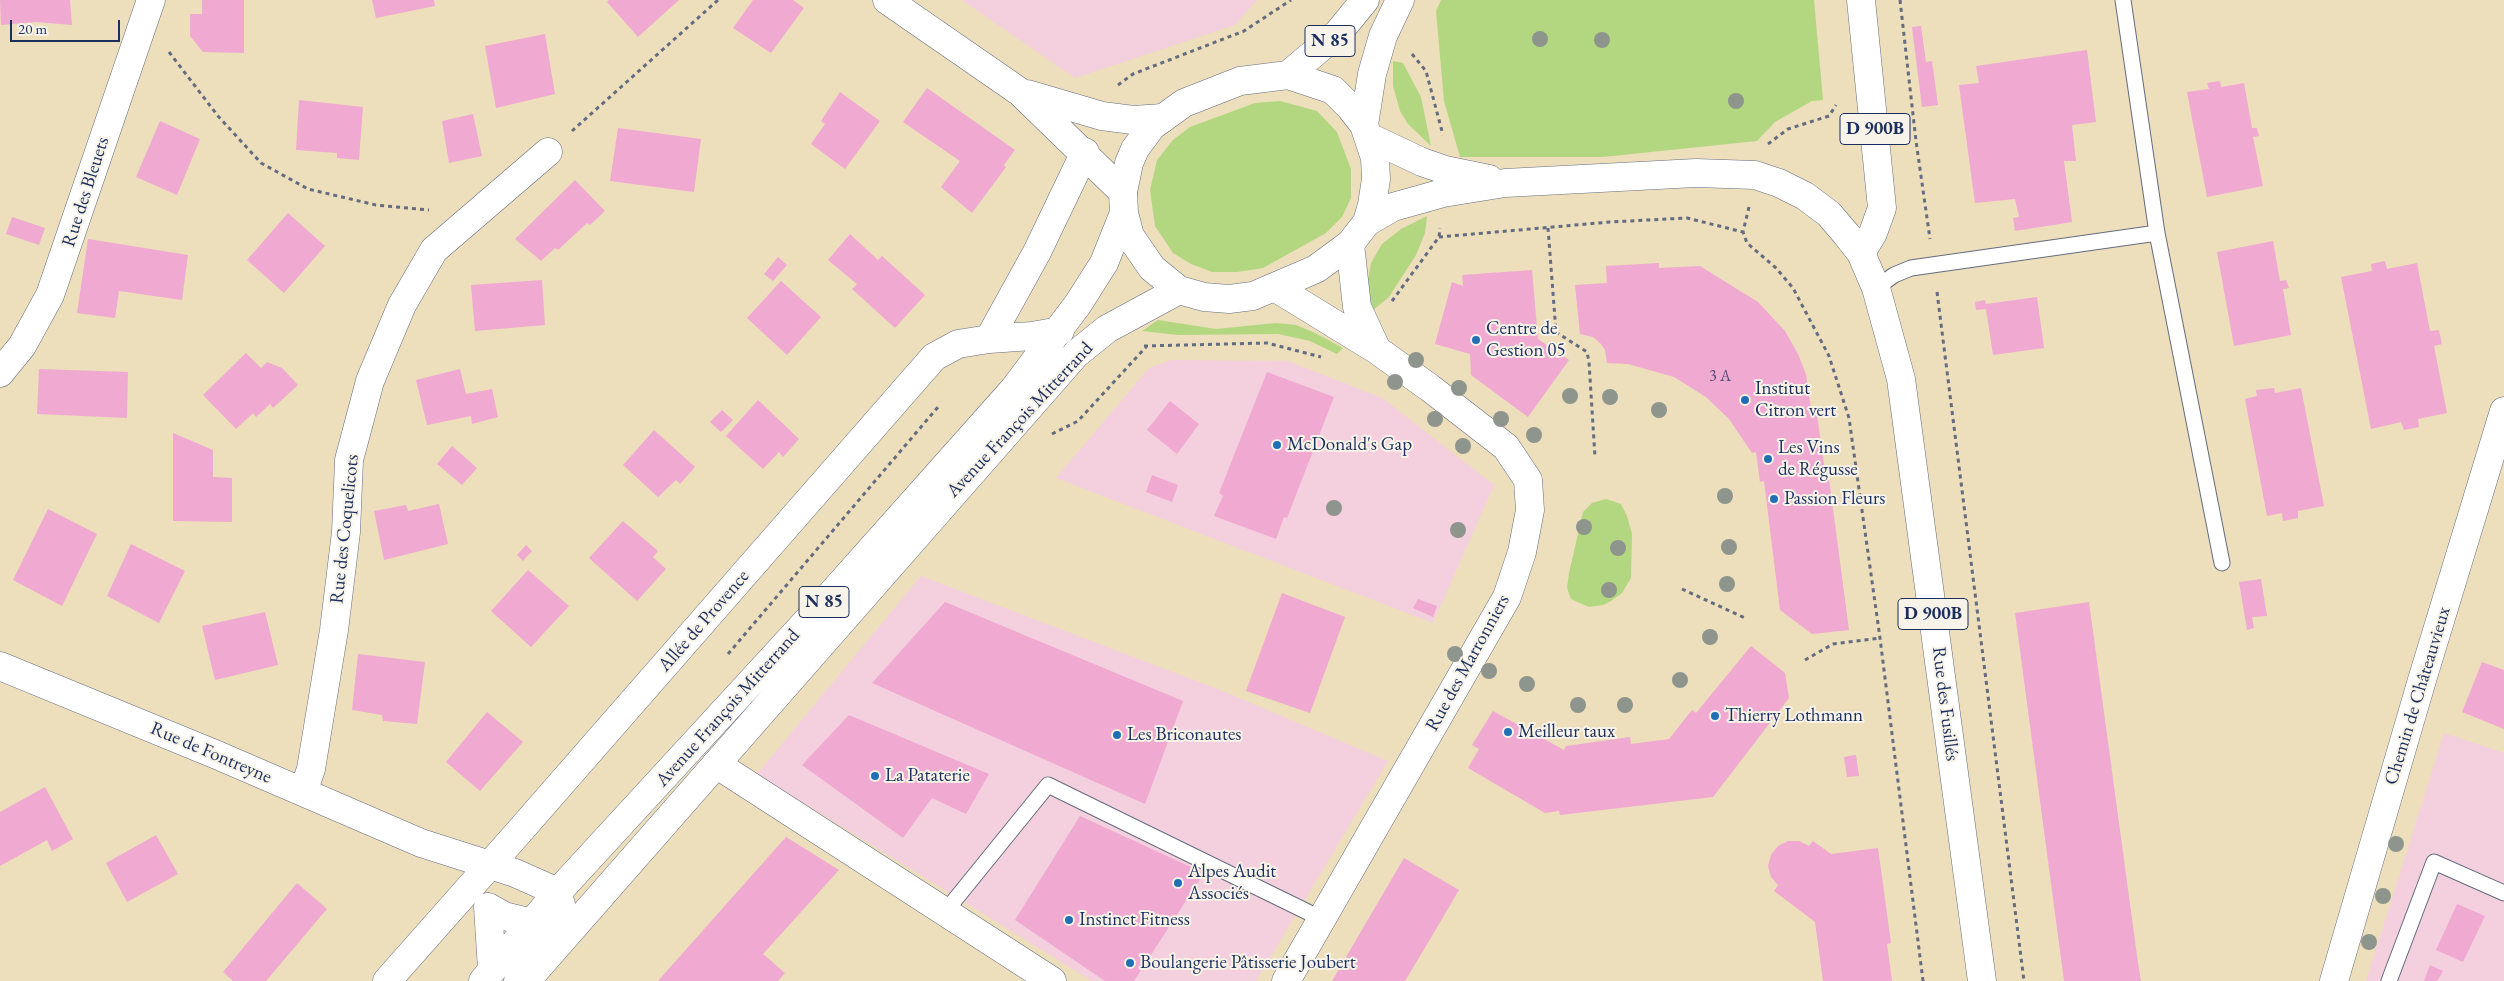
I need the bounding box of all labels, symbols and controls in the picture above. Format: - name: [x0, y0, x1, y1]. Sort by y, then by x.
- scale bar: [12, 10, 122, 42]
- text: 20 m: [18, 19, 47, 38]
- road number: N 85: [1305, 26, 1355, 56]
- road number: D 900B: [1840, 114, 1910, 144]
- street label: Rue des Bleuets: [57, 134, 115, 250]
- place label: Centre de Gestion 05: [1486, 318, 1565, 362]
- marker: Centre de Gestion 05: [1470, 334, 1482, 346]
- street label: Avenue François Mitterrand: [942, 337, 1098, 503]
- house number: 3 A: [1709, 367, 1731, 387]
- place label: Institut Citron vert: [1755, 378, 1836, 422]
- marker: Institut Citron vert: [1739, 394, 1751, 406]
- place label: McDonald's Gap: [1287, 434, 1412, 456]
- place label: Les Vins de Régusse: [1778, 437, 1858, 481]
- marker: McDonald's Gap: [1271, 439, 1283, 451]
- street label: Rue des Coquelicots: [326, 453, 364, 605]
- marker: Les Vins de Régusse: [1762, 453, 1774, 465]
- place label: Passion Fleurs: [1784, 488, 1885, 510]
- marker: Passion Fleurs: [1768, 493, 1780, 505]
- street label: Allée de Provence: [654, 565, 754, 677]
- road number: N 85: [799, 586, 849, 618]
- street label: Rue des Marronniers: [1421, 591, 1515, 735]
- road number: D 900B: [1898, 598, 1968, 630]
- street label: Chemin de Châteauvieux: [2380, 604, 2456, 788]
- street label: Avenue François Mitterrand: [651, 624, 805, 792]
- street label: Rue des Fusillés: [1927, 646, 1963, 762]
- place label: Thierry Lothmann: [1725, 705, 1863, 727]
- marker: Thierry Lothmann: [1709, 710, 1721, 722]
- street label: Rue de Fontreyne: [147, 717, 275, 789]
- place label: Meilleur taux: [1518, 721, 1615, 743]
- place label: Les Briconautes: [1127, 724, 1241, 746]
- marker: Meilleur taux: [1502, 726, 1514, 738]
- marker: Les Briconautes: [1111, 729, 1123, 741]
- place label: La Pataterie: [885, 765, 970, 787]
- marker: La Pataterie: [869, 770, 881, 782]
- place label: Alpes Audit Associés: [1188, 861, 1276, 905]
- marker: Alpes Audit Associés: [1172, 877, 1184, 889]
- place label: Instinct Fitness: [1079, 909, 1190, 931]
- marker: Instinct Fitness: [1063, 914, 1075, 926]
- place label: Boulangerie Pâtisserie Joubert: [1140, 952, 1356, 974]
- marker: Boulangerie Pâtisserie Joubert: [1124, 957, 1136, 969]

